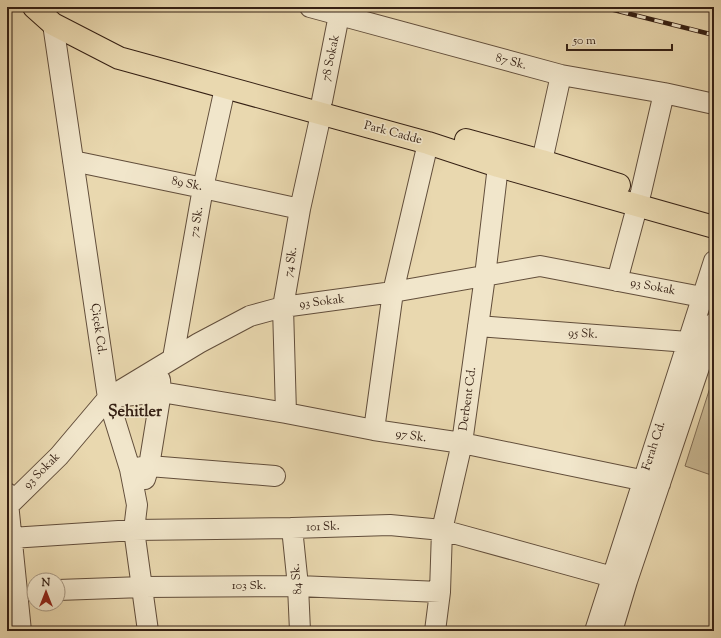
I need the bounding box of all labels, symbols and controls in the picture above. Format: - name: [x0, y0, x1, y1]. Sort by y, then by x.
- scale bar: [567, 26, 672, 52]
- text: 50 m: [572, 32, 596, 50]
- street label: 78 Sokak: [317, 33, 345, 83]
- street label: 87 Sk.: [494, 49, 528, 75]
- street label: Park Cadde: [362, 117, 424, 149]
- street label: 89 Sk.: [170, 172, 204, 196]
- street label: 72 Sk.: [185, 205, 209, 239]
- street label: 74 Sk.: [279, 245, 303, 279]
- street label: 93 Sokak: [629, 274, 677, 300]
- street label: 93 Sokak: [298, 290, 346, 314]
- street label: Çiçek Cd.: [85, 302, 111, 356]
- street label: 95 Sk.: [568, 324, 598, 344]
- street label: Derbent Cd.: [455, 366, 481, 432]
- district label: Şehitler: [108, 401, 163, 424]
- street label: Ferah Cd.: [638, 419, 670, 473]
- street label: 97 Sk.: [394, 425, 428, 447]
- street label: 93 Sokak: [20, 448, 65, 493]
- street label: 101 Sk.: [306, 517, 340, 537]
- street label: 84 Sk.: [287, 563, 307, 595]
- north arrow: [26, 572, 66, 612]
- text: N: [41, 575, 51, 591]
- street label: 103 Sk.: [232, 577, 266, 595]

